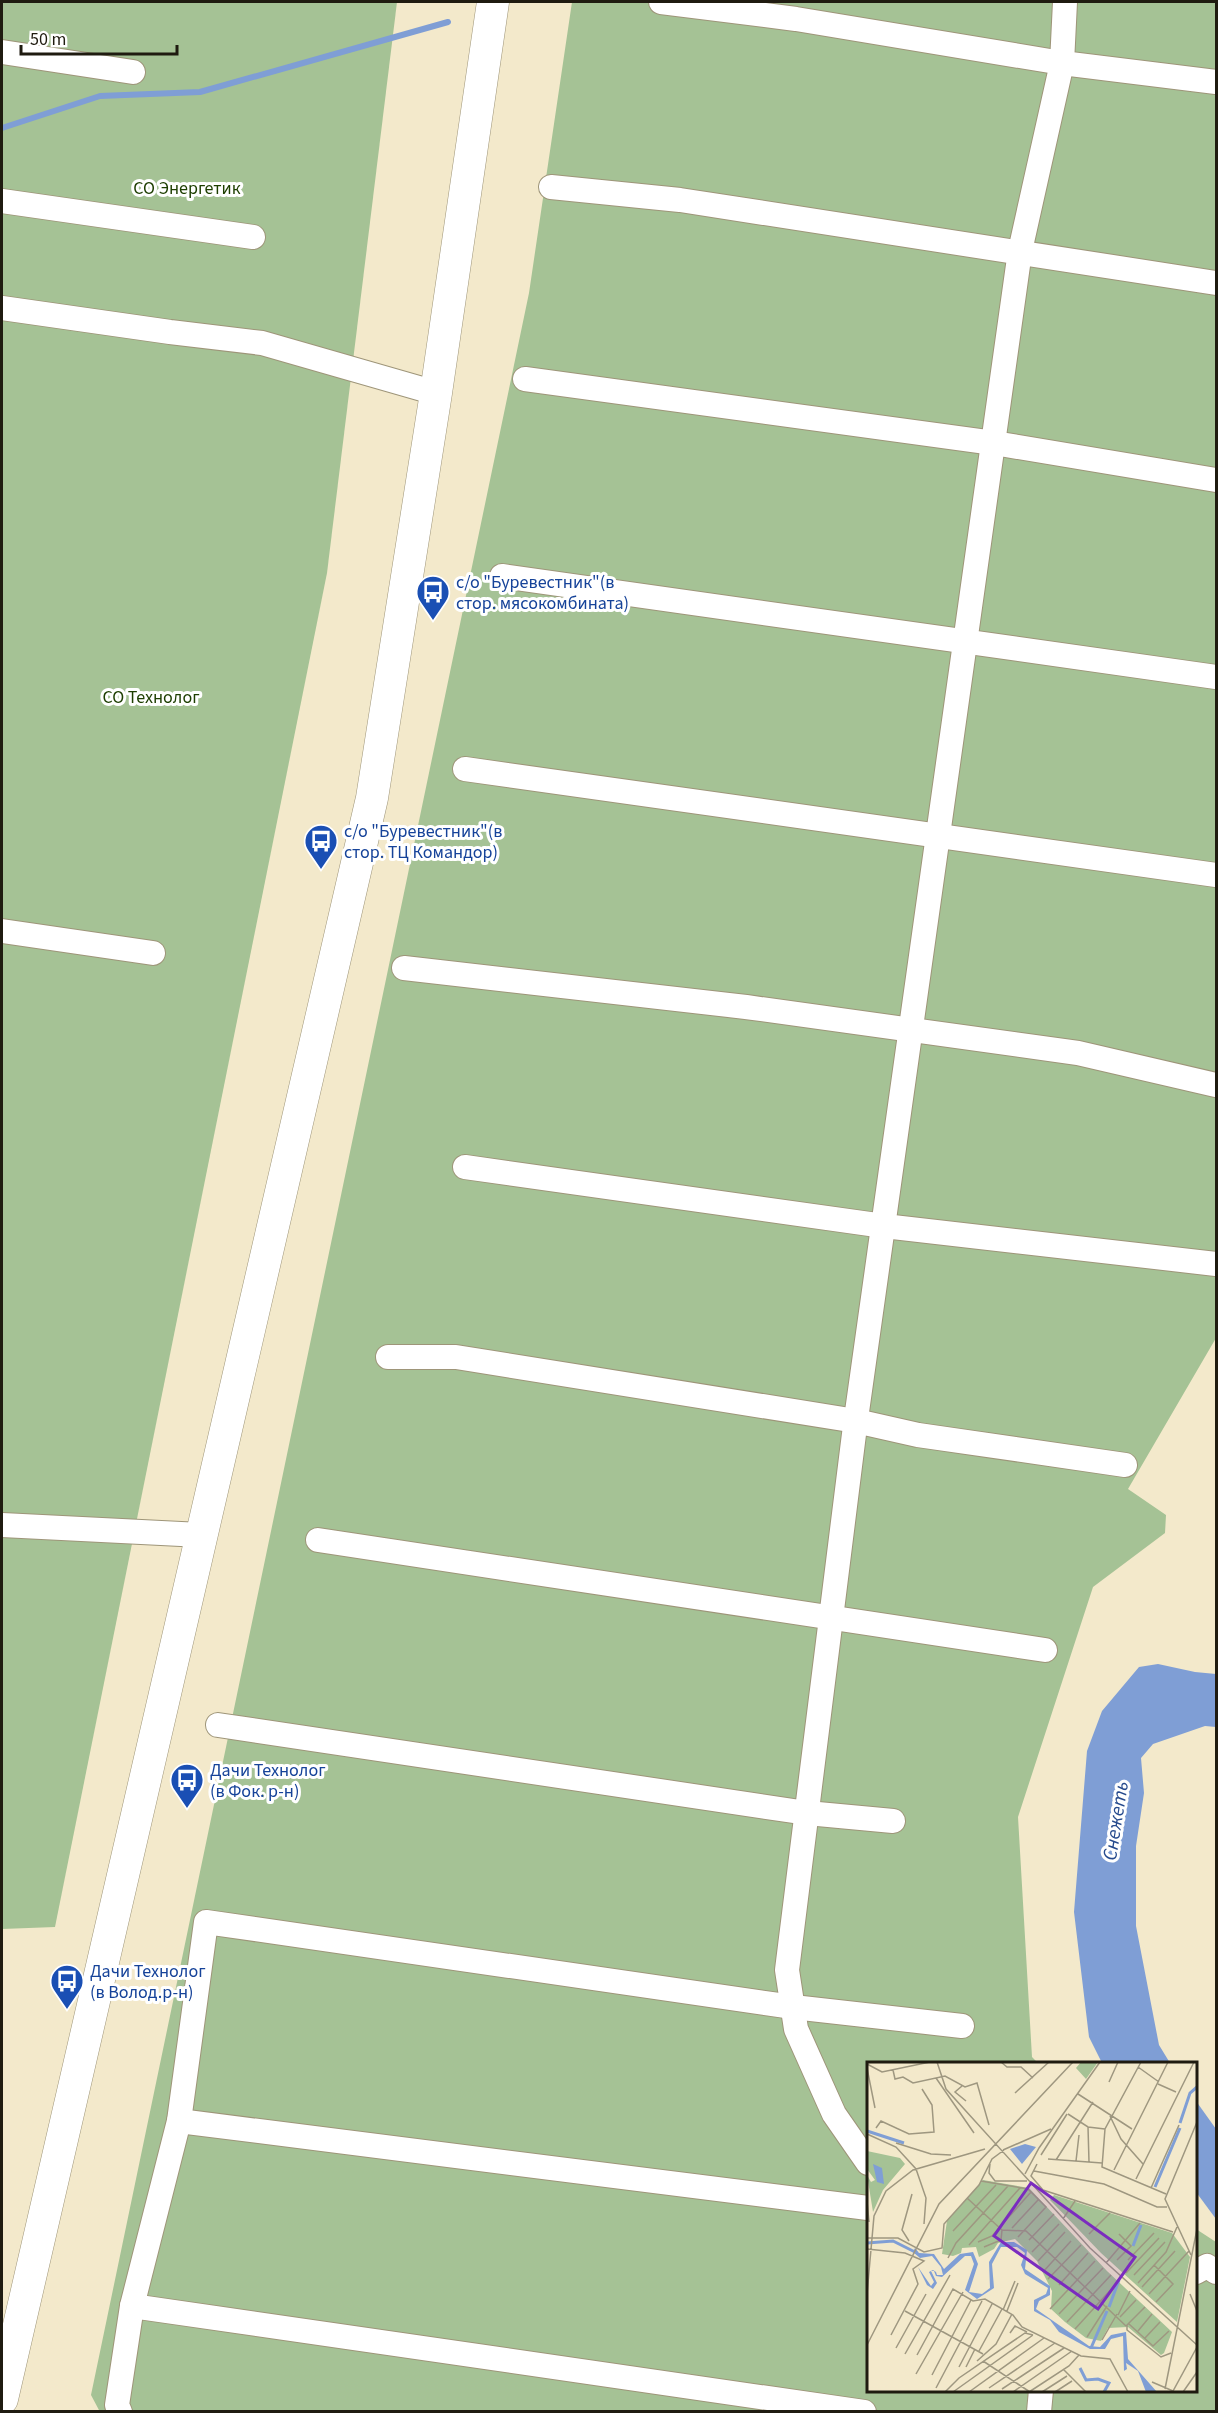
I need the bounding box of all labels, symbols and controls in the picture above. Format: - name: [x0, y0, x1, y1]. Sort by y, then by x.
- scale bar: [21, 18, 177, 56]
- text: 50 m: [30, 27, 66, 52]
- park label: СО Энергетик: [133, 176, 241, 201]
- place label: с/о "Буревестник"(в стор. мясокомбината): [456, 570, 629, 616]
- bus stop icon: с/о "Буревестник"(в стор. мясокомбината): [415, 574, 451, 621]
- park label: СО Технолог: [102, 685, 200, 710]
- place label: с/о "Буревестник"(в стор. ТЦ Командор): [344, 819, 502, 865]
- bus stop icon: с/о "Буревестник"(в стор. ТЦ Командор): [303, 823, 339, 870]
- place label: Дачи Технолог (в Фок. р-н): [210, 1758, 326, 1804]
- bus stop icon: Дачи Технолог (в Фок. р-н): [169, 1762, 205, 1809]
- water label: Снежеть: [1096, 1779, 1136, 1863]
- place label: Дачи Технолог (в Волод.р-н): [90, 1959, 206, 2005]
- bus stop icon: Дачи Технолог (в Волод.р-н): [49, 1963, 85, 2010]
- inset map: [867, 2062, 1197, 2392]

